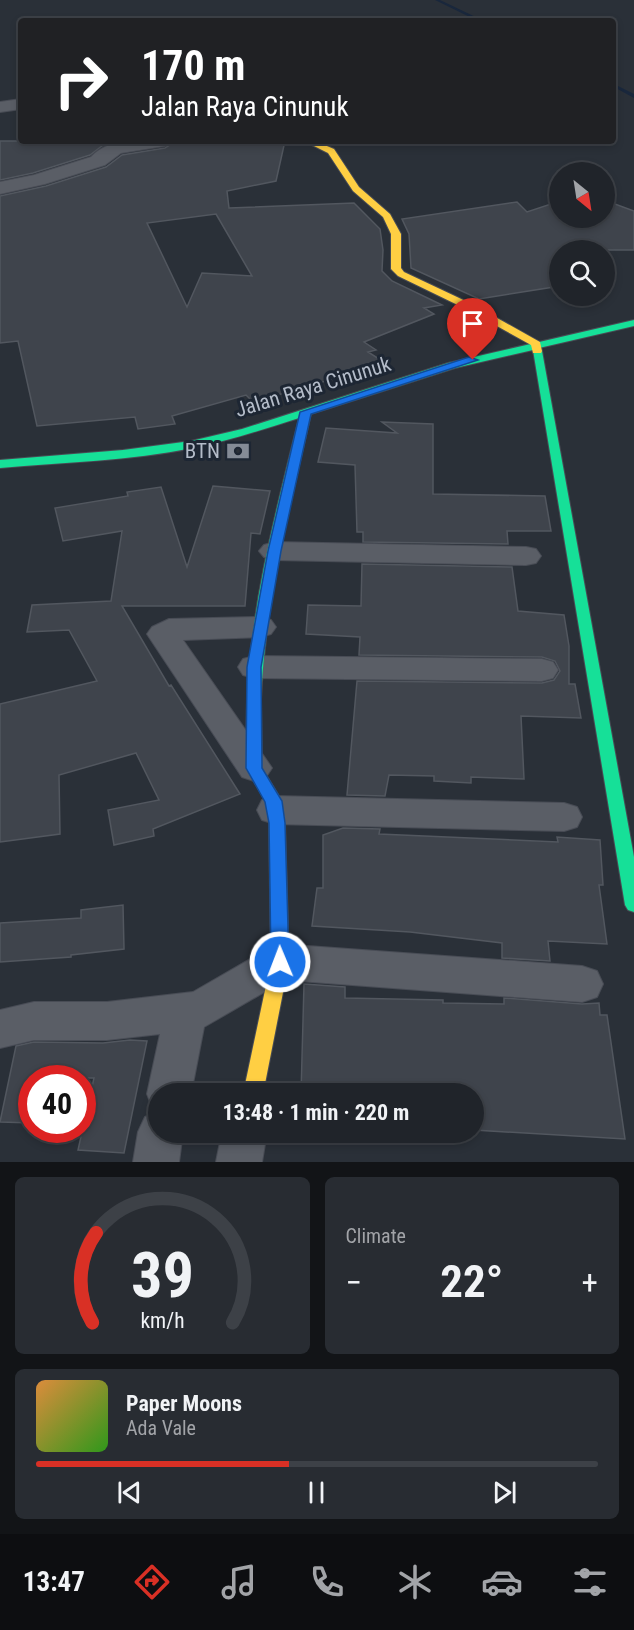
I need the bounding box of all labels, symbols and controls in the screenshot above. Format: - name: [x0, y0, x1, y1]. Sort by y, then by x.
- text: 170 m: [141, 41, 246, 90]
- icon: right: [42, 42, 120, 120]
- text: Jalan Raya Cinunuk: [141, 91, 349, 123]
- north arrow: [549, 162, 615, 228]
- map controls: [549, 162, 615, 306]
- button: search: [549, 240, 615, 306]
- pin: [447, 298, 498, 360]
- icon: arrive: [456, 307, 489, 340]
- street label: Jalan Raya Cinunuk: [232, 352, 394, 422]
- bank icon: BTN: [225, 438, 251, 464]
- place label: BTN: [185, 439, 220, 463]
- position arrow: [248, 930, 312, 994]
- speed limit sign: 40: [18, 1065, 96, 1143]
- text: 13:48 · 1 min · 220 m: [223, 1100, 409, 1125]
- text: Climate: [346, 1224, 406, 1248]
- text: 39: [131, 1239, 194, 1312]
- text: 22°: [440, 1255, 503, 1308]
- text: −: [346, 1263, 362, 1302]
- text: +: [582, 1263, 598, 1302]
- text: km/h: [140, 1308, 184, 1333]
- text: Paper Moons: [126, 1391, 242, 1416]
- text: Ada Vale: [126, 1416, 196, 1440]
- icon: previous: [113, 1476, 146, 1509]
- icon: pause: [300, 1476, 333, 1509]
- icon: next: [488, 1476, 521, 1509]
- icon: directions: [131, 1561, 173, 1603]
- icon: music: [218, 1561, 260, 1603]
- icon: phone: [306, 1561, 348, 1603]
- icon: climate: [394, 1561, 436, 1603]
- icon: car: [481, 1561, 523, 1603]
- icon: filters: [569, 1561, 611, 1603]
- text: 13:47: [23, 1566, 85, 1598]

